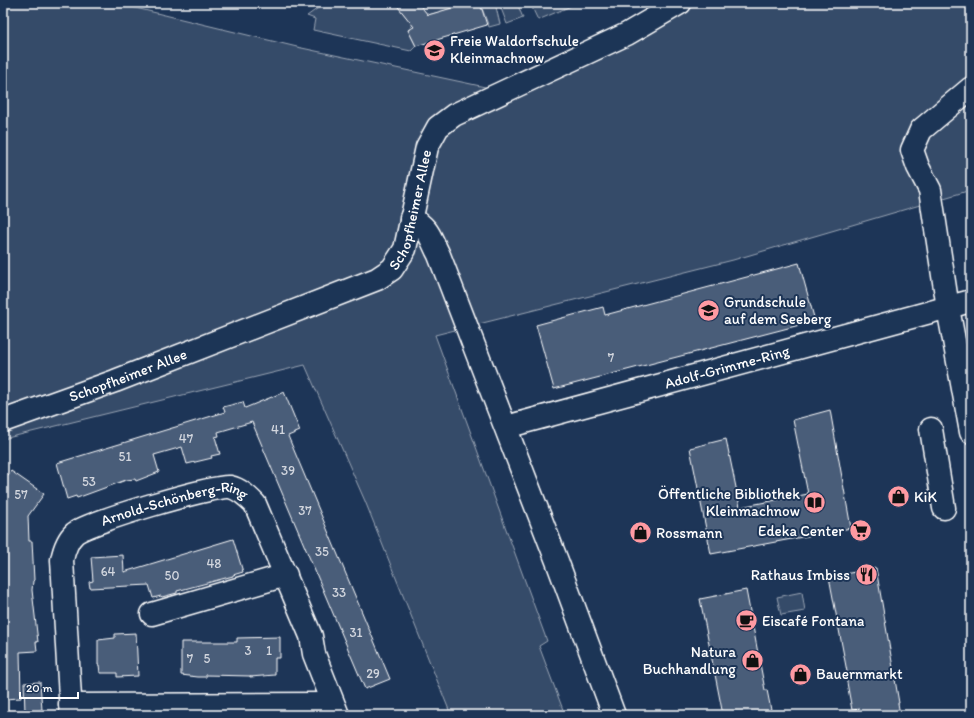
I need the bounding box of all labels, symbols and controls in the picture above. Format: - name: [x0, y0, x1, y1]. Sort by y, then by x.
- place label: Freie Waldorfschule Kleinmachnow: [450, 32, 579, 67]
- school or university icon: Freie Waldorfschule Kleinmachnow: [422, 37, 448, 63]
- street label: Schopfheimer Allee: [385, 148, 435, 273]
- place label: Grundschule auf dem Seeberg: [724, 293, 832, 328]
- school or university icon: Grundschule auf dem Seeberg: [696, 298, 722, 324]
- street label: Adolf-Grimme-Ring: [663, 341, 792, 393]
- street label: Schopfheimer Allee: [66, 345, 189, 406]
- house number: 7: [608, 350, 615, 365]
- house number: 41: [271, 422, 285, 437]
- house number: 47: [179, 431, 194, 446]
- house number: 51: [119, 449, 131, 464]
- house number: 39: [281, 463, 295, 478]
- house number: 53: [82, 474, 96, 489]
- street label: Arnold-Schönberg-Ring: [98, 478, 252, 530]
- shop icon: KiK: [885, 484, 911, 510]
- place label: Öffentliche Bibliothek Kleinmachnow: [658, 485, 800, 520]
- house number: 57: [14, 487, 28, 502]
- place label: KiK: [914, 488, 937, 506]
- library icon: Öffentliche Bibliothek Kleinmachnow: [802, 490, 828, 516]
- house number: 37: [298, 503, 312, 518]
- supermarket icon: Edeka Center: [847, 518, 873, 544]
- shop icon: Rossmann: [628, 520, 654, 546]
- place label: Edeka Center: [758, 522, 844, 540]
- place label: Rossmann: [656, 524, 722, 542]
- house number: 35: [315, 544, 329, 559]
- house number: 48: [207, 556, 221, 571]
- restaurant icon: Rathaus Imbiss: [853, 562, 879, 588]
- house number: 64: [101, 564, 116, 579]
- place label: Rathaus Imbiss: [751, 566, 850, 584]
- house number: 50: [165, 568, 179, 583]
- house number: 33: [332, 585, 346, 600]
- cafe icon: Eiscafé Fontana: [733, 608, 759, 634]
- place label: Eiscafé Fontana: [762, 612, 865, 630]
- house number: 31: [349, 625, 363, 640]
- house number: 3: [244, 643, 252, 658]
- house number: 1: [266, 643, 272, 658]
- place label: Natura Buchhandlung: [643, 643, 736, 678]
- shop icon: Natura Buchhandlung: [739, 648, 765, 674]
- house number: 7: [187, 651, 194, 666]
- house number: 5: [204, 651, 211, 666]
- shop icon: Bauernmarkt: [787, 661, 813, 687]
- place label: Bauernmarkt: [816, 665, 903, 683]
- house number: 29: [366, 666, 380, 681]
- scale bar: [20, 674, 78, 700]
- text: 20 m: [26, 681, 53, 695]

